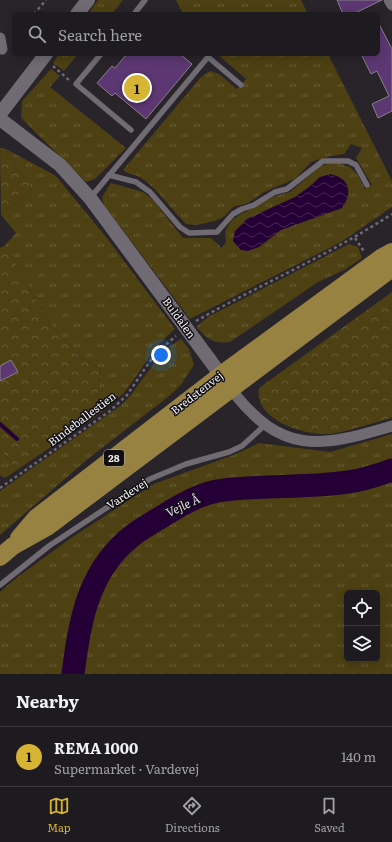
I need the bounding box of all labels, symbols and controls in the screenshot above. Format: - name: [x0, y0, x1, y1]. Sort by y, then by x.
- search box: [12, 12, 380, 56]
- icon: search: [26, 23, 48, 45]
- text: Search here: [58, 23, 142, 46]
- pin: 1: [124, 73, 150, 103]
- street label: Buldalen: [160, 294, 200, 341]
- your location: [151, 345, 171, 365]
- street label: Bredstenvej: [167, 367, 226, 418]
- street label: Bindeballestien: [44, 387, 119, 449]
- road number: 28: [104, 450, 124, 466]
- street label: Vardevej: [103, 474, 150, 512]
- water label: Vejle Å: [163, 489, 203, 521]
- map controls: [344, 590, 380, 662]
- button: locate: [344, 590, 380, 626]
- button: layers: [344, 626, 380, 662]
- text: Nearby: [16, 688, 79, 713]
- text: REMA 1000: [54, 736, 138, 759]
- text: 1: [26, 747, 32, 766]
- text: 140 m: [341, 747, 376, 766]
- text: Supermarket · Vardevej: [54, 759, 199, 778]
- tab: Map: [47, 795, 71, 835]
- tab: Directions: [165, 795, 220, 835]
- tab: Saved: [314, 795, 345, 835]

